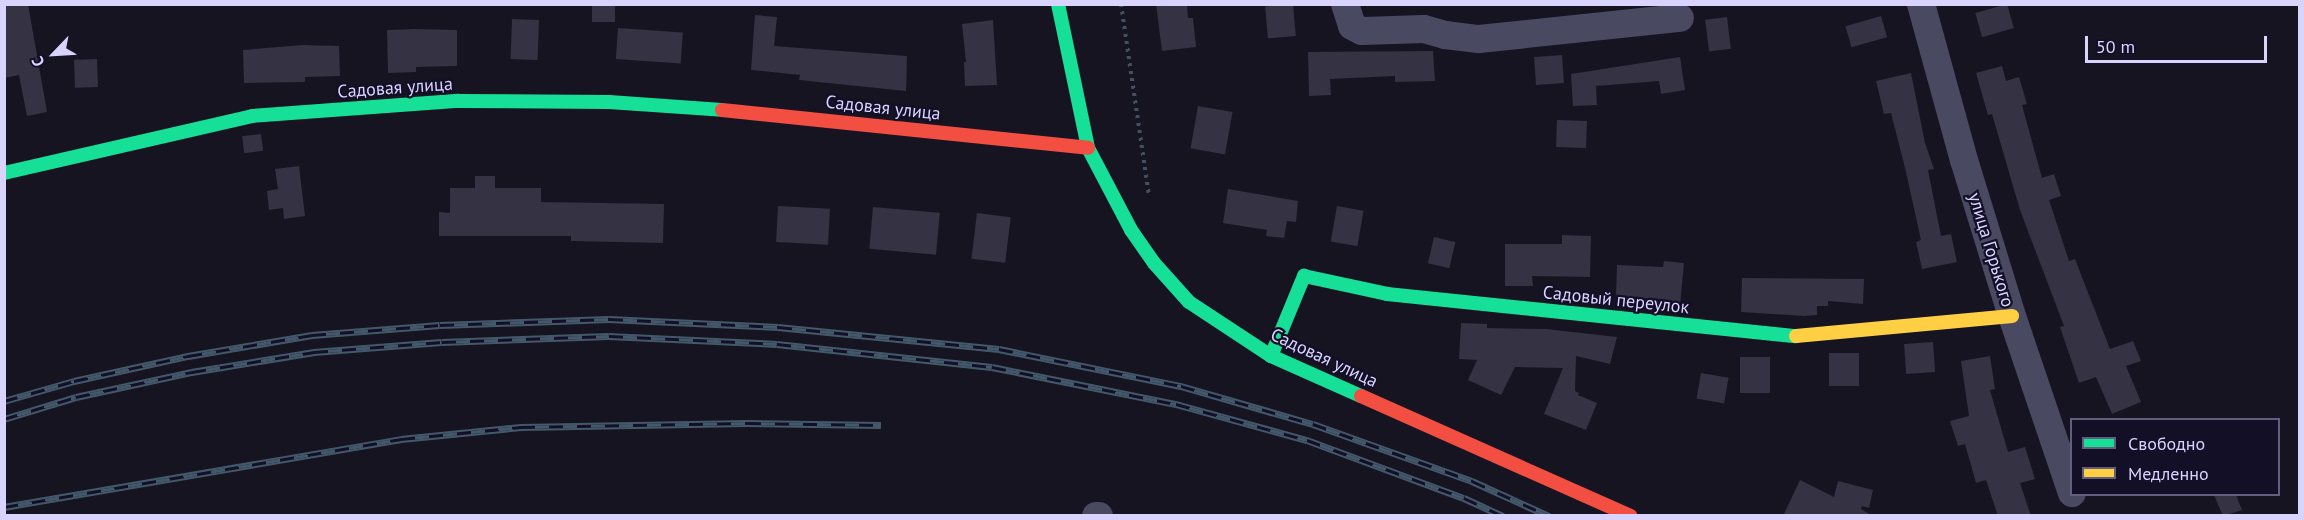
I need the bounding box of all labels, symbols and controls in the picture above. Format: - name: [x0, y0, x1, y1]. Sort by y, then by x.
- north arrow: [24, 24, 84, 84]
- scale bar: [2088, 24, 2270, 62]
- text: 50 m: [2096, 35, 2135, 58]
- text: С: [27, 53, 49, 70]
- street label: Садовая улица: [337, 73, 453, 103]
- street label: Садовая улица: [824, 91, 942, 125]
- street label: улица Горького: [1963, 190, 2019, 310]
- street label: Садовый переулок: [1542, 282, 1690, 318]
- street label: Садовая улица: [1267, 324, 1381, 392]
- legend: [2070, 418, 2280, 496]
- text: Свободно: [2128, 432, 2205, 455]
- text: Медленно: [2128, 462, 2209, 485]

